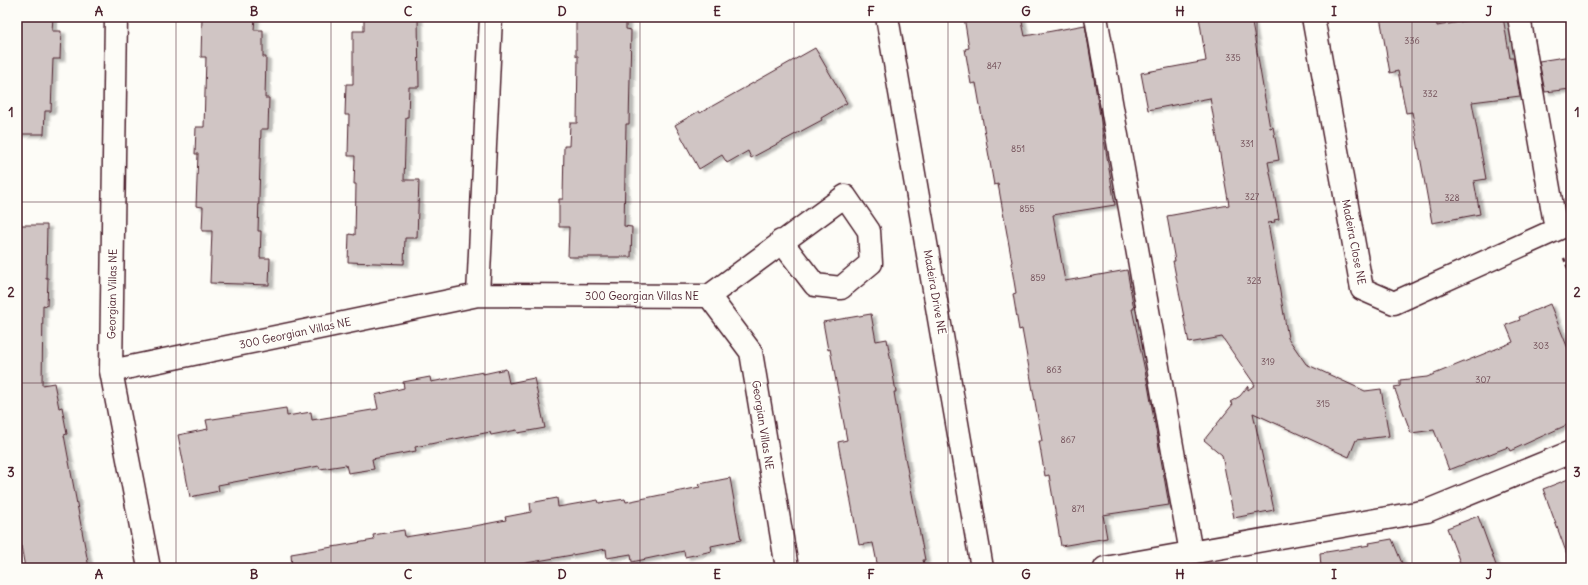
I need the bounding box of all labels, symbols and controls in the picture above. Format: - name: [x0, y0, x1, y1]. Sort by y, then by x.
- text: A: [95, 3, 104, 20]
- text: B: [250, 3, 259, 20]
- text: C: [404, 3, 413, 20]
- text: D: [557, 3, 567, 20]
- text: E: [713, 3, 721, 20]
- text: F: [867, 3, 875, 20]
- text: G: [1021, 3, 1031, 20]
- text: H: [1175, 3, 1185, 20]
- text: I: [1331, 3, 1337, 20]
- text: J: [1486, 3, 1493, 20]
- house number: 336: [1404, 35, 1420, 46]
- house number: 335: [1225, 52, 1241, 63]
- house number: 847: [987, 60, 1002, 71]
- house number: 332: [1422, 88, 1438, 99]
- text: 1: [8, 104, 14, 121]
- text: 1: [1574, 104, 1580, 121]
- house number: 331: [1240, 138, 1254, 149]
- house number: 851: [1011, 143, 1025, 154]
- house number: 327: [1245, 191, 1260, 202]
- house number: 328: [1444, 192, 1460, 203]
- street label: Madeira Close NE: [1339, 198, 1369, 286]
- house number: 855: [1019, 203, 1035, 214]
- street label: Georgian Villas NE: [104, 249, 120, 339]
- street label: Madeira Drive NE: [921, 249, 949, 335]
- house number: 859: [1030, 272, 1046, 283]
- house number: 323: [1246, 275, 1262, 286]
- text: 2: [7, 284, 15, 301]
- text: 2: [1573, 284, 1581, 301]
- street label: 300 Georgian Villas NE: [585, 289, 699, 303]
- street label: 300 Georgian Villas NE: [238, 314, 352, 352]
- house number: 303: [1533, 340, 1549, 351]
- house number: 319: [1261, 356, 1275, 367]
- house number: 863: [1046, 364, 1062, 375]
- house number: 307: [1475, 374, 1491, 385]
- street label: Georgian Villas NE: [749, 379, 777, 471]
- house number: 315: [1316, 398, 1330, 409]
- house number: 867: [1061, 434, 1076, 445]
- text: 3: [7, 464, 15, 481]
- text: 3: [1573, 464, 1581, 481]
- house number: 871: [1071, 503, 1085, 514]
- text: A: [95, 566, 104, 583]
- text: B: [250, 566, 259, 583]
- text: C: [404, 566, 413, 583]
- text: D: [557, 566, 567, 583]
- text: E: [713, 566, 721, 583]
- text: F: [867, 566, 875, 583]
- text: G: [1021, 566, 1031, 583]
- text: H: [1175, 566, 1185, 583]
- text: I: [1331, 566, 1337, 583]
- text: J: [1486, 566, 1493, 583]

